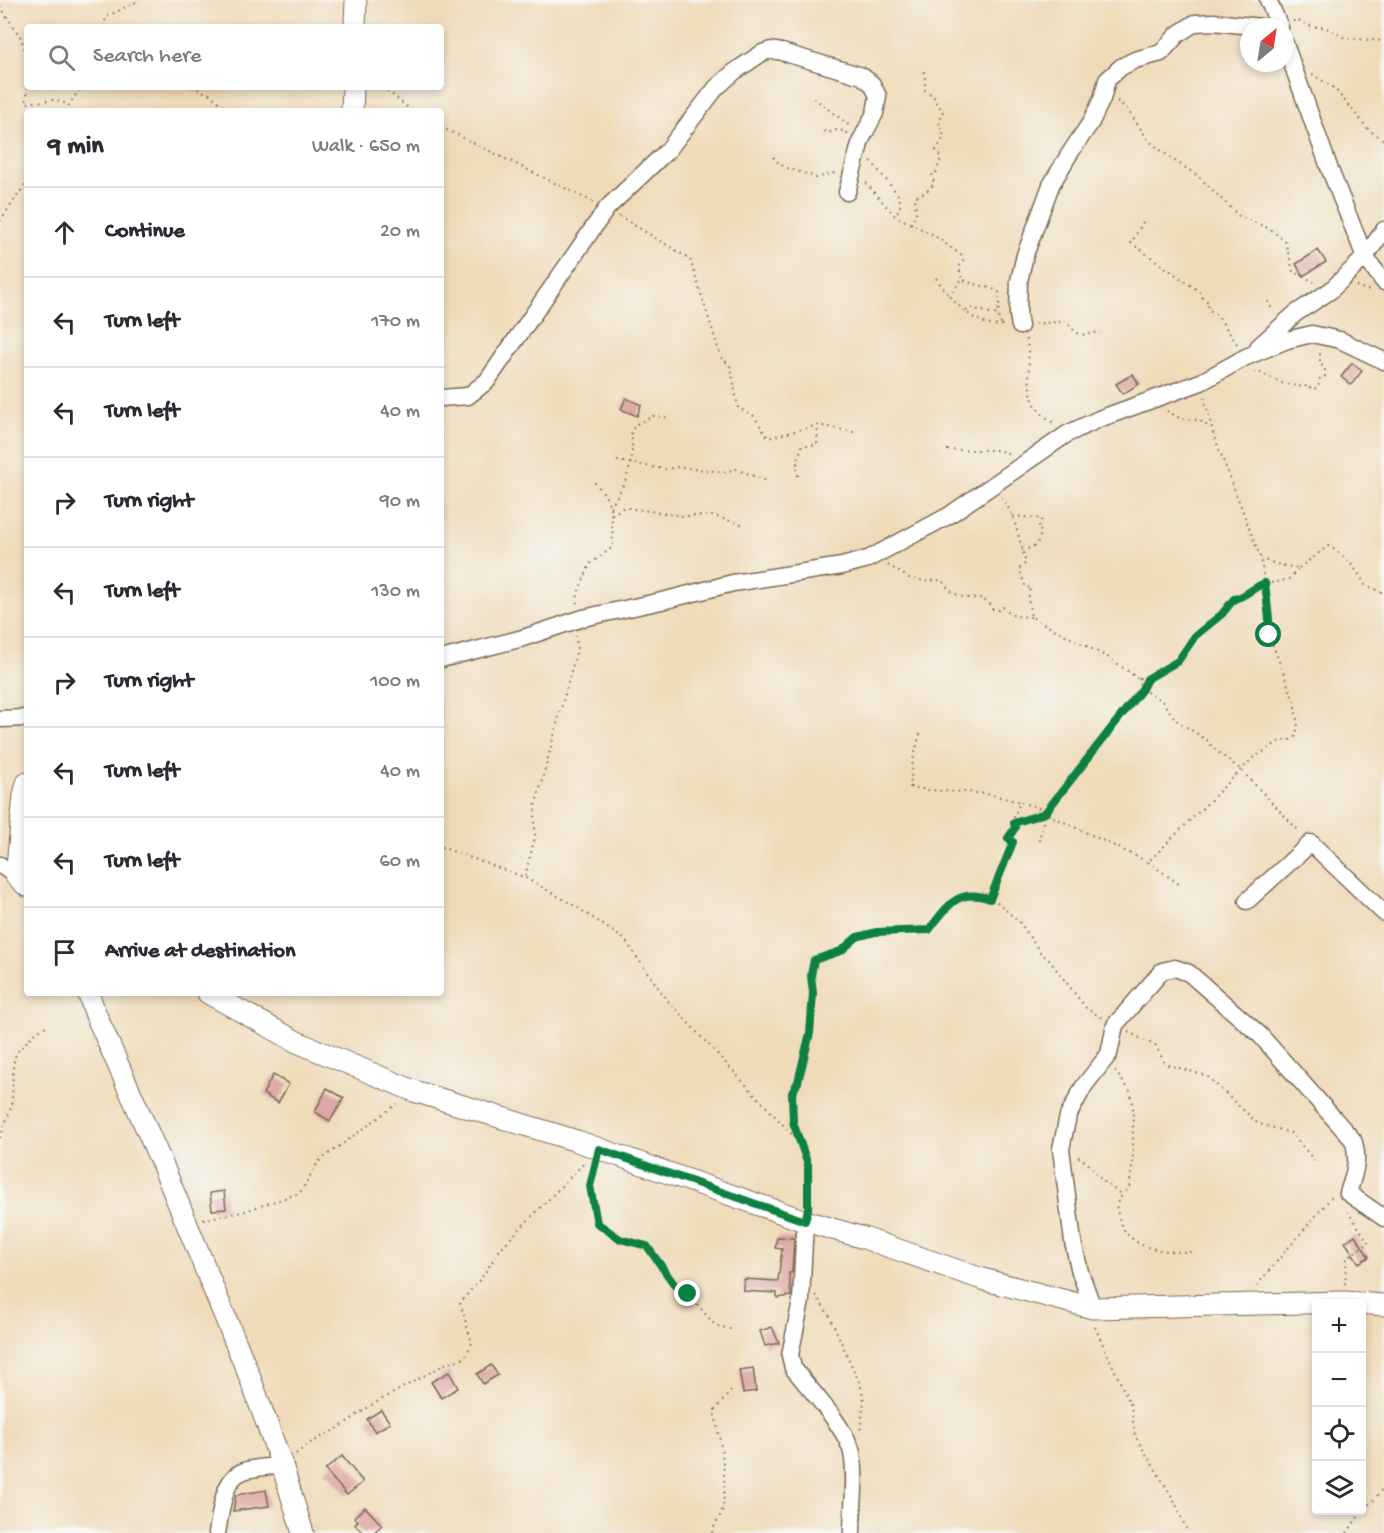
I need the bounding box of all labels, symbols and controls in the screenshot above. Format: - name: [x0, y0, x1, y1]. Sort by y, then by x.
- north arrow: [1240, 18, 1294, 72]
- search box: [24, 24, 444, 90]
- icon: search: [45, 41, 78, 74]
- text: Search here: [93, 44, 201, 70]
- text: 9 min: [48, 132, 104, 163]
- text: Walk · 650 m: [312, 136, 420, 159]
- icon: ahead: [48, 216, 81, 249]
- text: Continue: [105, 219, 185, 245]
- text: 20 m: [380, 221, 420, 244]
- icon: left: [48, 306, 81, 339]
- text: Turn left: [105, 309, 179, 335]
- text: 170 m: [371, 311, 420, 334]
- icon: left: [48, 396, 81, 429]
- text: Turn left: [105, 399, 179, 425]
- text: 40 m: [380, 401, 420, 424]
- icon: right: [48, 486, 81, 519]
- text: Turn right: [105, 489, 193, 515]
- text: 90 m: [380, 491, 420, 514]
- icon: left: [48, 576, 81, 609]
- text: Turn left: [105, 579, 179, 605]
- text: 130 m: [371, 581, 420, 604]
- route start: [1255, 621, 1281, 647]
- icon: right: [48, 666, 81, 699]
- text: Turn right: [105, 669, 193, 695]
- text: 100 m: [370, 671, 420, 694]
- icon: left: [48, 756, 81, 789]
- text: Turn left: [105, 759, 179, 785]
- text: 40 m: [380, 761, 420, 784]
- icon: left: [48, 846, 81, 879]
- text: Turn left: [105, 849, 179, 875]
- text: 60 m: [380, 851, 420, 874]
- icon: arrive: [48, 936, 81, 969]
- text: Arrive at destination: [105, 939, 295, 965]
- route end: [674, 1280, 700, 1306]
- map controls: [1312, 1299, 1366, 1515]
- button: +: [1312, 1299, 1366, 1353]
- button: −: [1312, 1353, 1366, 1407]
- button: locate: [1312, 1407, 1366, 1461]
- button: layers: [1312, 1461, 1366, 1515]

